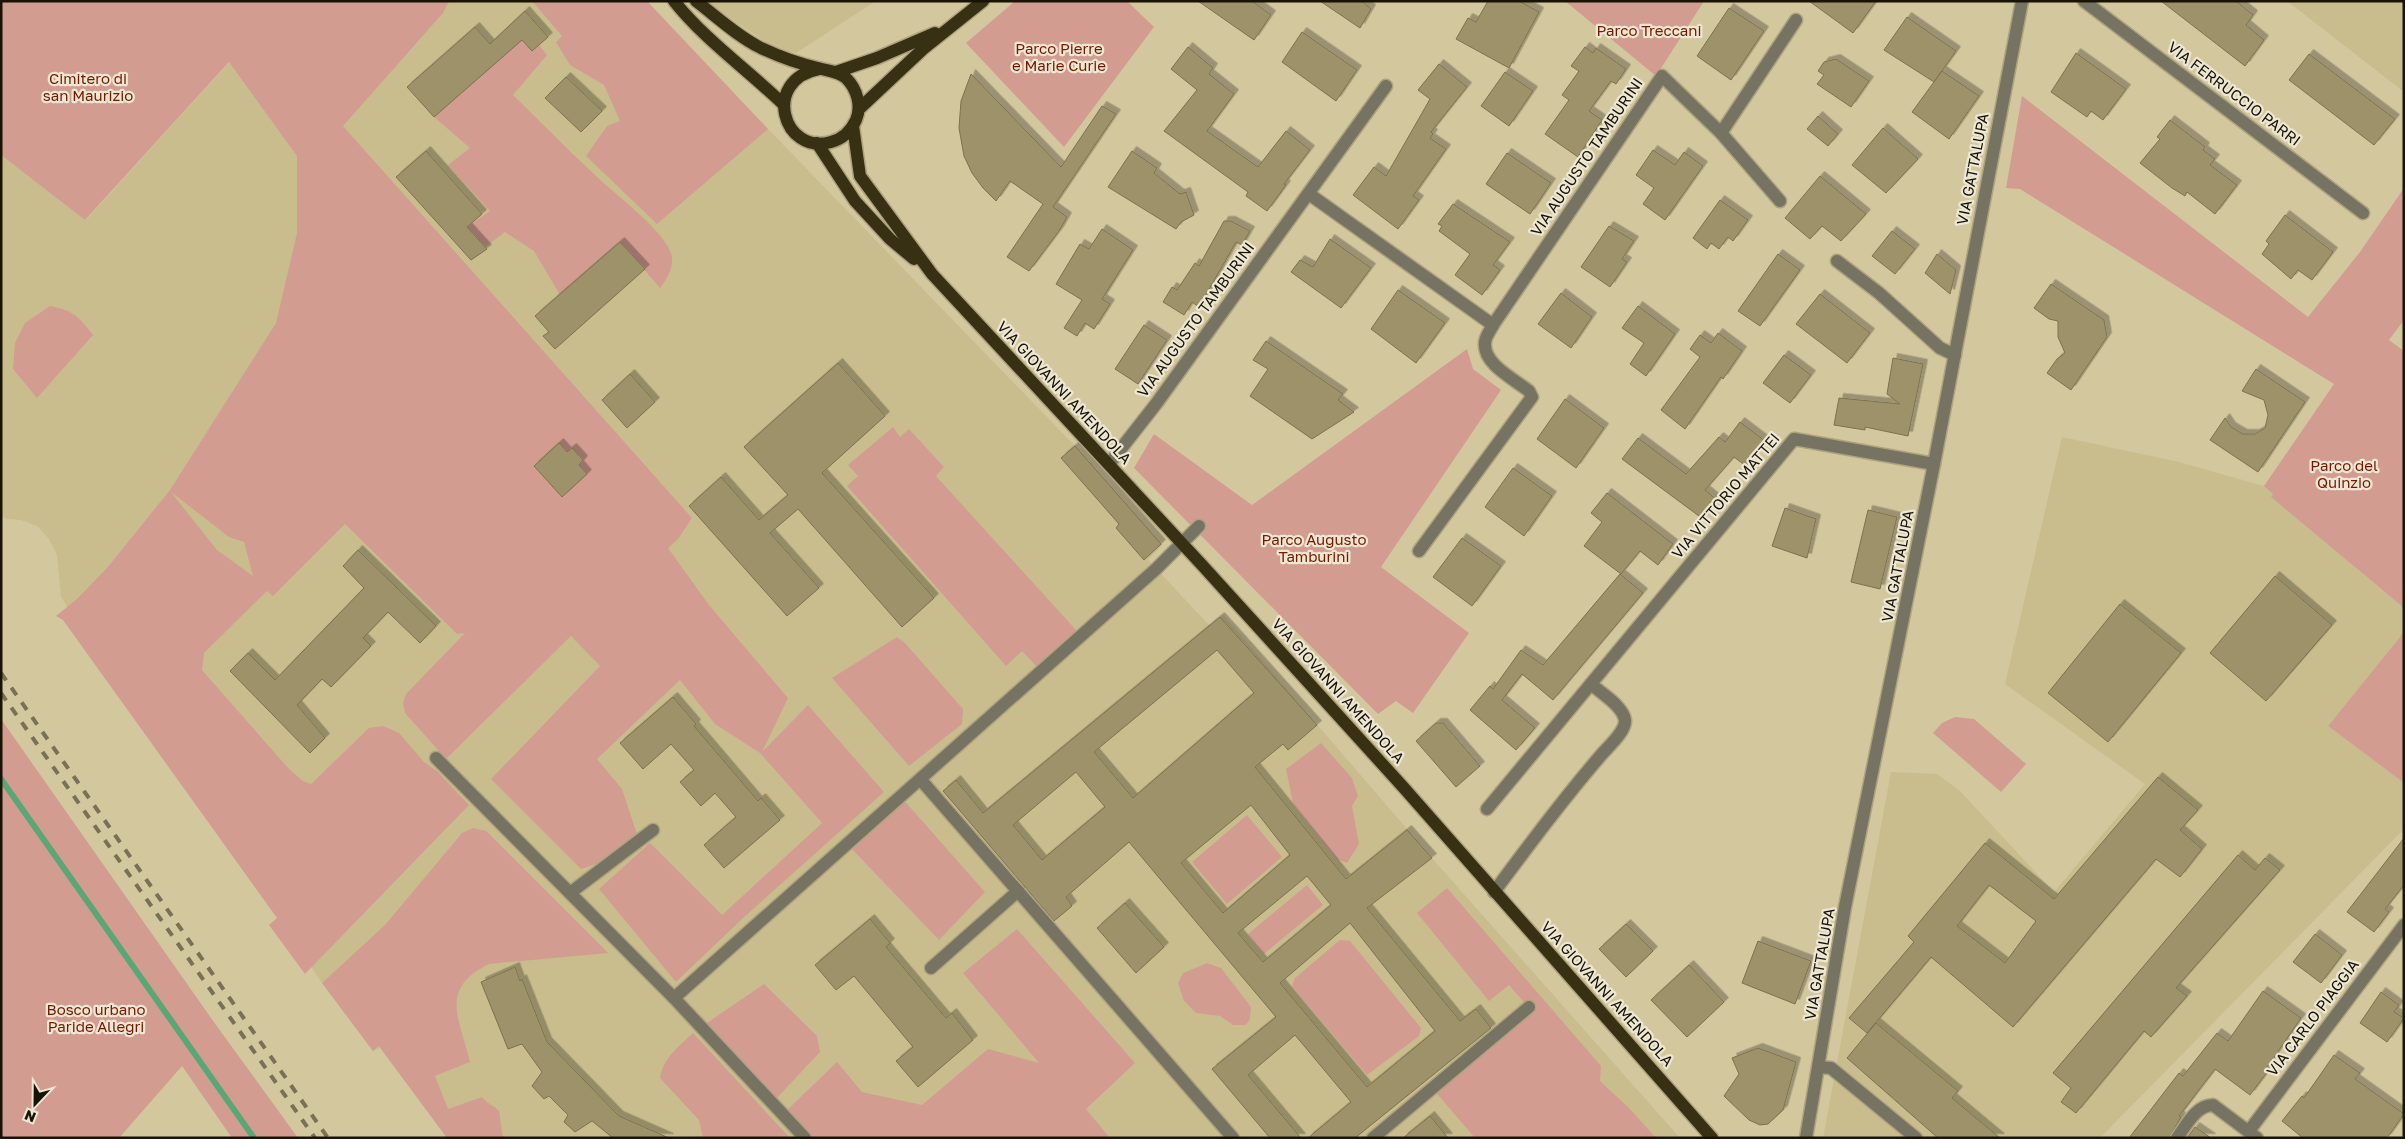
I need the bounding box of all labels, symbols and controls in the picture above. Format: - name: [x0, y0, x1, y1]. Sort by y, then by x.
- park label: Parco Treccani: [1596, 21, 1702, 39]
- street label: VIA FERRUCCIO PARRI: [2165, 37, 2305, 149]
- park label: Parco Pierre e Marie Curie: [1012, 39, 1106, 74]
- park label: Cimitero di san Maurizio: [43, 69, 133, 104]
- street label: VIA AUGUSTO TAMBURINI: [1526, 74, 1646, 239]
- street label: VIA GATTALUPA: [1952, 111, 1992, 226]
- street label: VIA AUGUSTO TAMBURINI: [1133, 238, 1257, 400]
- street label: VIA GIOVANNI AMENDOLA: [994, 317, 1136, 468]
- street label: VIA VITTORIO MATTEI: [1668, 429, 1783, 562]
- park label: Parco del Quinzio: [2310, 456, 2378, 491]
- street label: VIA GATTALUPA: [1877, 508, 1917, 623]
- park label: Parco Augusto Tamburini: [1262, 530, 1366, 565]
- street label: VIA GIOVANNI AMENDOLA: [1269, 614, 1409, 767]
- street label: VIA GATTALUPA: [1800, 906, 1838, 1021]
- street label: VIA GIOVANNI AMENDOLA: [1538, 917, 1678, 1070]
- street label: VIA CARLO PIAGGIA: [2262, 955, 2362, 1079]
- park label: Bosco urbano Paride Allegri: [47, 1000, 145, 1035]
- north arrow: [10, 1079, 60, 1129]
- text: N: [22, 1107, 38, 1126]

